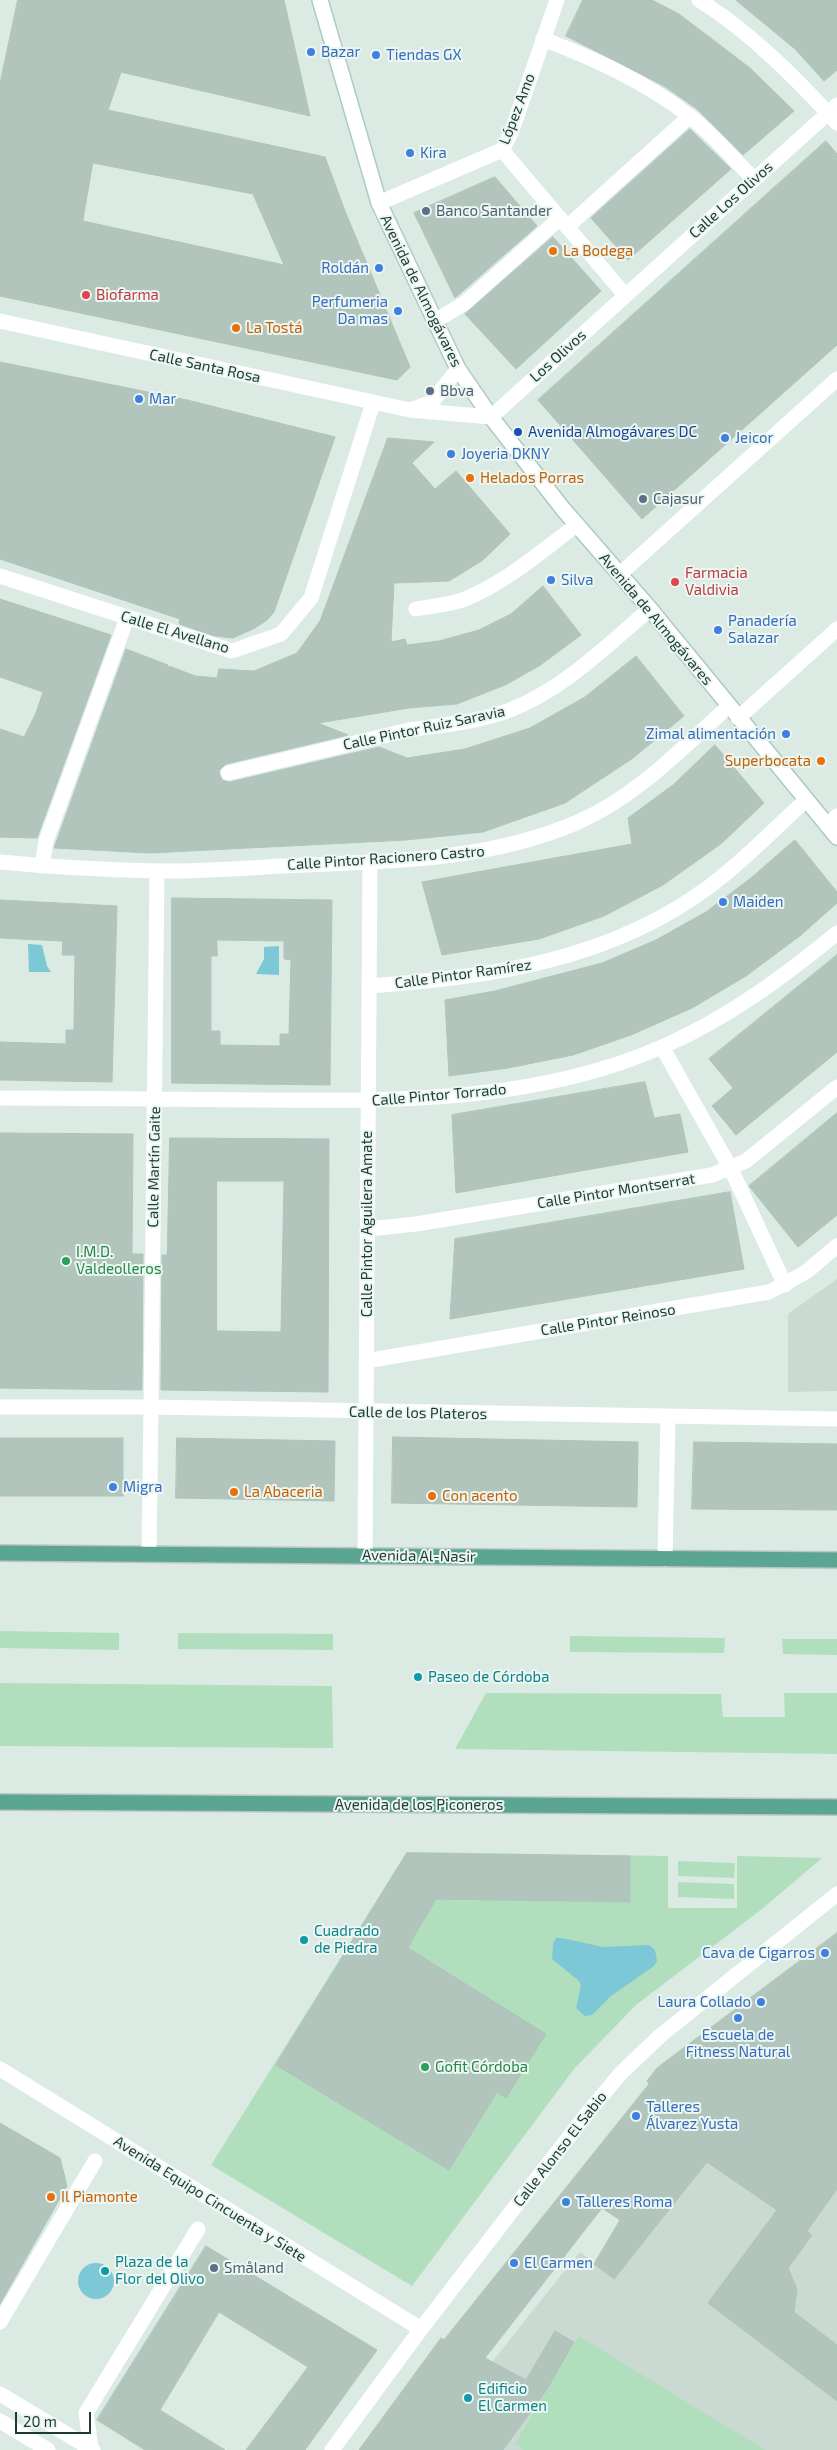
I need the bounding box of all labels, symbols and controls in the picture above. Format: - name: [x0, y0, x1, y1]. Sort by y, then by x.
- place label: Bazar: [321, 43, 360, 61]
- marker: Bazar: [305, 46, 317, 58]
- place label: Tiendas GX: [386, 46, 462, 64]
- marker: Tiendas GX: [370, 49, 382, 61]
- street label: López Amo: [495, 71, 539, 147]
- place label: Kira: [420, 144, 447, 162]
- marker: Kira: [404, 147, 416, 159]
- street label: Calle Los Olivos: [685, 158, 777, 242]
- place label: Banco Santander: [436, 202, 552, 220]
- marker: Banco Santander: [420, 205, 432, 217]
- street label: Avenida de Almogávares: [376, 212, 466, 370]
- place label: La Bodega: [563, 242, 633, 260]
- marker: La Bodega: [547, 245, 559, 257]
- place label: Roldán: [321, 259, 369, 277]
- marker: Roldán: [373, 262, 385, 274]
- place label: Biofarma: [96, 286, 159, 304]
- marker: Biofarma: [80, 289, 92, 301]
- place label: Perfumeria Da mas: [312, 293, 388, 328]
- marker: Perfumeria Da mas: [392, 305, 404, 317]
- place label: La Tostá: [246, 319, 302, 337]
- marker: La Tostá: [230, 322, 242, 334]
- street label: Los Olivos: [526, 326, 590, 386]
- street label: Calle Santa Rosa: [148, 345, 262, 387]
- place label: Bbva: [440, 382, 474, 400]
- marker: Bbva: [424, 385, 436, 397]
- place label: Mar: [149, 390, 176, 408]
- marker: Mar: [133, 393, 145, 405]
- place label: Avenida Almogávares DC: [528, 423, 697, 441]
- marker: Avenida Almogávares DC: [512, 426, 524, 438]
- place label: Jeicor: [735, 429, 774, 447]
- marker: Jeicor: [719, 432, 731, 444]
- place label: Joyeria DKNY: [461, 445, 550, 463]
- marker: Joyeria DKNY: [445, 448, 457, 460]
- place label: Helados Porras: [480, 469, 584, 487]
- marker: Helados Porras: [464, 472, 476, 484]
- place label: Cajasur: [653, 490, 704, 508]
- marker: Cajasur: [637, 493, 649, 505]
- street label: Avenida de Almogávares: [595, 549, 717, 689]
- place label: Farmacia Valdivia: [685, 564, 748, 599]
- place label: Silva: [561, 571, 593, 589]
- marker: Silva: [545, 574, 557, 586]
- marker: Farmacia Valdivia: [669, 576, 681, 588]
- street label: Calle El Avellano: [119, 607, 231, 657]
- place label: Panadería Salazar: [728, 612, 797, 647]
- marker: Panadería Salazar: [712, 624, 724, 636]
- street label: Calle Pintor Ruiz Saravia: [341, 702, 507, 754]
- place label: Zimal alimentación: [646, 725, 776, 743]
- marker: Zimal alimentación: [780, 728, 792, 740]
- place label: Superbocata: [725, 752, 811, 770]
- marker: Superbocata: [815, 755, 827, 767]
- street label: Calle Pintor Racionero Castro: [287, 842, 485, 874]
- place label: Maiden: [733, 893, 783, 911]
- marker: Maiden: [717, 896, 729, 908]
- street label: Calle Pintor Ramírez: [393, 955, 533, 993]
- street label: Calle Pintor Torrado: [371, 1080, 507, 1110]
- street label: Calle Martín Gaite: [144, 1106, 164, 1228]
- street label: Calle Pintor Aguilera Amate: [358, 1131, 376, 1317]
- street label: Calle Pintor Montserrat: [536, 1170, 696, 1212]
- place label: I.M.D. Valdeolleros: [76, 1243, 161, 1278]
- marker: I.M.D. Valdeolleros: [60, 1255, 72, 1267]
- street label: Calle Pintor Reinoso: [539, 1300, 677, 1340]
- street label: Calle de los Plateros: [349, 1403, 487, 1423]
- place label: Migra: [123, 1478, 162, 1496]
- marker: Migra: [107, 1481, 119, 1493]
- place label: La Abaceria: [244, 1483, 323, 1501]
- marker: La Abaceria: [228, 1486, 240, 1498]
- place label: Con acento: [442, 1487, 518, 1505]
- marker: Con acento: [426, 1490, 438, 1502]
- street label: Avenida Al-Nasir: [362, 1546, 476, 1566]
- place label: Paseo de Córdoba: [428, 1668, 549, 1686]
- marker: Paseo de Córdoba: [412, 1671, 424, 1683]
- street label: Avenida de los Piconeros: [335, 1796, 503, 1814]
- place label: Cuadrado de Piedra: [314, 1922, 379, 1957]
- marker: Cuadrado de Piedra: [298, 1934, 310, 1946]
- place label: Cava de Cigarros: [702, 1944, 815, 1962]
- marker: Cava de Cigarros: [819, 1947, 831, 1959]
- place label: Laura Collado: [658, 1993, 751, 2011]
- marker: Laura Collado: [755, 1996, 767, 2008]
- marker: Escuela de Fitness Natural: [732, 2012, 744, 2024]
- place label: Escuela de Fitness Natural: [686, 2026, 790, 2061]
- place label: Gofit Córdoba: [435, 2058, 528, 2076]
- marker: Gofit Córdoba: [419, 2061, 431, 2073]
- street label: Calle Alonso El Sabio: [509, 2088, 611, 2210]
- place label: Talleres Álvarez Yusta: [646, 2098, 738, 2133]
- marker: Talleres Álvarez Yusta: [630, 2110, 642, 2122]
- street label: Avenida Equipo Cincuenta y Siete: [110, 2132, 310, 2266]
- place label: Il Piamonte: [61, 2188, 138, 2206]
- marker: Il Piamonte: [45, 2191, 57, 2203]
- place label: Talleres Roma: [576, 2193, 672, 2211]
- marker: Talleres Roma: [560, 2196, 572, 2208]
- place label: Plaza de la Flor del Olivo: [115, 2253, 204, 2288]
- place label: El Carmen: [524, 2254, 593, 2272]
- marker: El Carmen: [508, 2257, 520, 2269]
- place label: Småland: [224, 2259, 284, 2277]
- marker: Småland: [208, 2262, 220, 2274]
- marker: Plaza de la Flor del Olivo: [99, 2265, 111, 2277]
- place label: Edificio El Carmen: [478, 2380, 547, 2415]
- marker: Edificio El Carmen: [462, 2392, 474, 2404]
- scale bar: [18, 2402, 94, 2434]
- text: 20 m: [23, 2412, 57, 2430]

